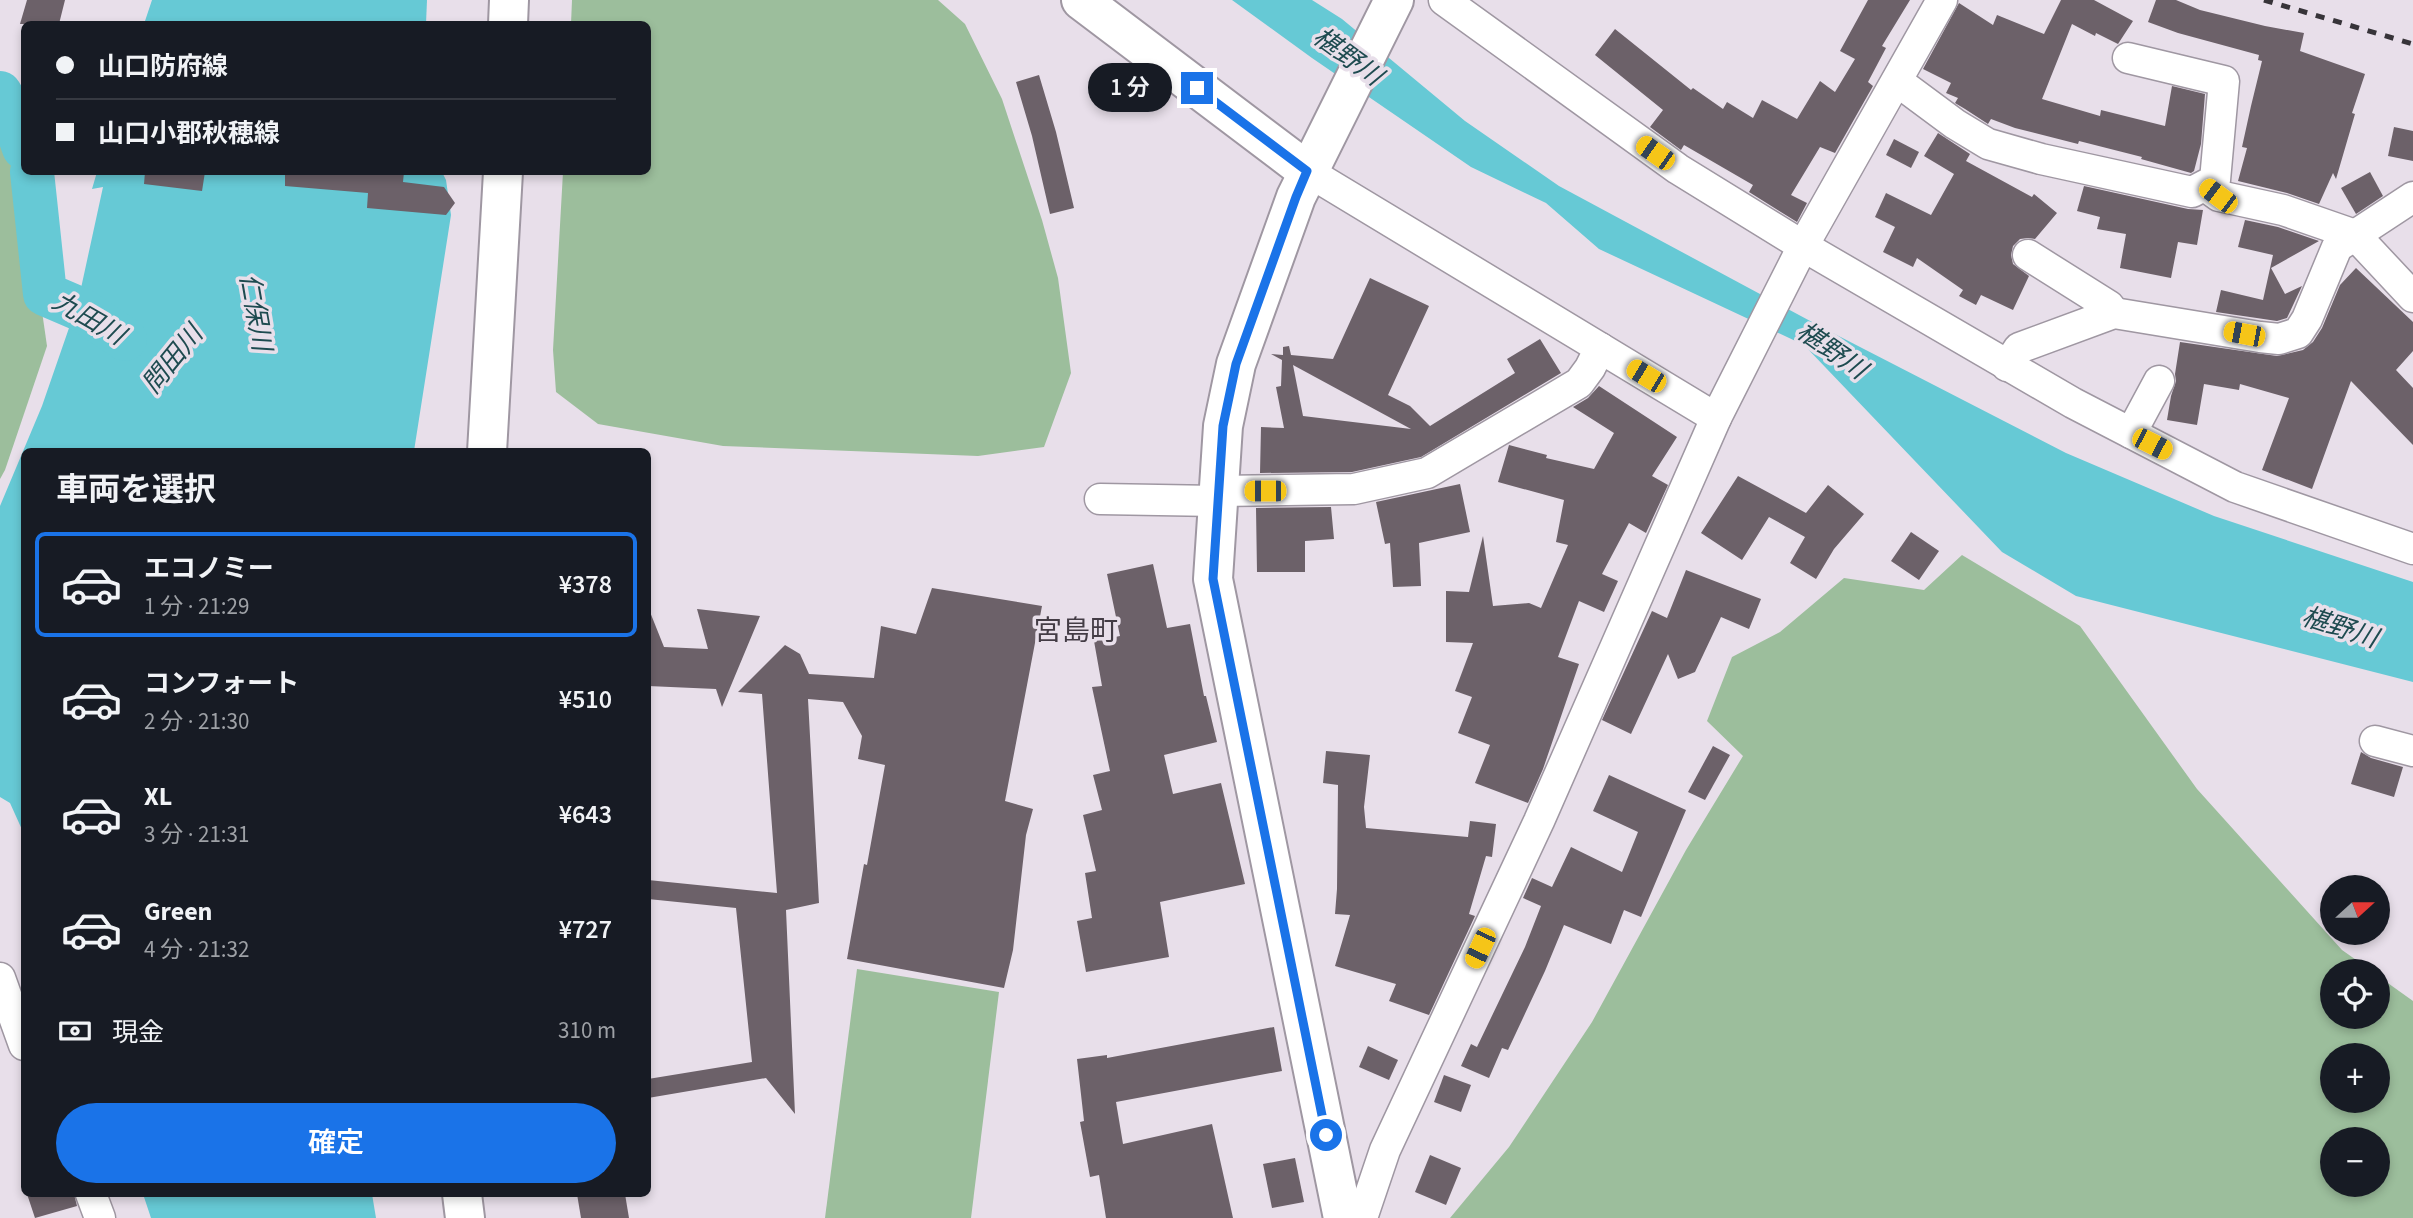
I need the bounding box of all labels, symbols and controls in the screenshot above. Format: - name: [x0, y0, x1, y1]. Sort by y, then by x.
- water label: 椹野川: [1305, 19, 1393, 96]
- text: 山口防府線: [98, 48, 228, 85]
- callout: 1 分: [1088, 64, 1172, 112]
- text: 1 分: [1110, 71, 1150, 104]
- route end: [1181, 72, 1213, 104]
- text: 山口小郡秋穂線: [98, 115, 280, 152]
- car: [1632, 132, 1679, 174]
- car: [2195, 175, 2242, 217]
- water label: 仁保川: [231, 270, 281, 357]
- water label: 九田川: [46, 283, 134, 355]
- water label: 椹野川: [1789, 313, 1877, 390]
- water label: 問田川: [133, 315, 213, 401]
- car: [2222, 320, 2267, 348]
- car: [1623, 356, 1670, 396]
- car: [2129, 425, 2176, 463]
- text: 車両を選択: [56, 467, 216, 513]
- car: [1245, 481, 1287, 502]
- text: エコノミー: [144, 550, 274, 587]
- icon: car: [60, 553, 123, 616]
- text: ¥378: [559, 566, 612, 603]
- text: 1 分 · 21:29: [144, 590, 249, 623]
- water label: 椹野川: [2297, 598, 2385, 658]
- district label: 宮島町: [1034, 611, 1118, 651]
- text: コンフォート: [144, 665, 299, 702]
- icon: car: [60, 668, 123, 731]
- text: ¥510: [559, 681, 612, 718]
- text: 2 分 · 21:30: [144, 705, 249, 738]
- text: XL: [144, 778, 172, 815]
- icon: car: [60, 783, 123, 846]
- text: ¥643: [559, 796, 612, 833]
- text: 3 分 · 21:31: [144, 818, 249, 851]
- north arrow: [2320, 875, 2390, 945]
- map controls: [2320, 875, 2390, 1197]
- text: Green: [144, 893, 212, 930]
- icon: car: [60, 898, 123, 961]
- text: ¥727: [559, 911, 612, 948]
- car: [1462, 925, 1499, 971]
- text: 4 分 · 21:32: [144, 933, 249, 966]
- button: locate: [2320, 959, 2390, 1029]
- icon: cash: [56, 1012, 94, 1050]
- text: 現金: [112, 1014, 164, 1051]
- text: 310 m: [558, 1014, 616, 1047]
- button: +: [2320, 1043, 2390, 1113]
- button: 確定: [56, 1103, 616, 1183]
- route start: [1310, 1119, 1342, 1151]
- button: −: [2320, 1127, 2390, 1197]

